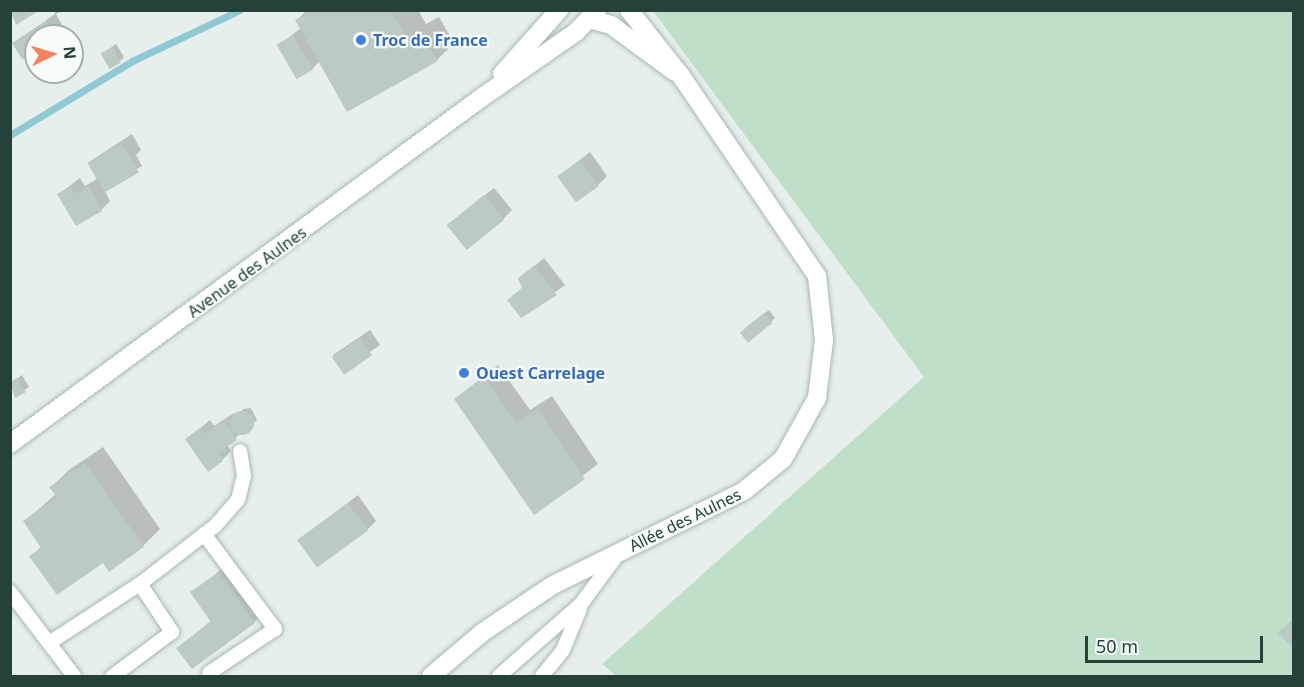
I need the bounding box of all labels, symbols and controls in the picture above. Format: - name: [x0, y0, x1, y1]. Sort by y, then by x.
- north arrow: [24, 24, 84, 84]
- place label: Troc de France: [373, 30, 488, 50]
- marker: Troc de France: [354, 33, 368, 47]
- text: N: [58, 45, 81, 60]
- street label: Avenue des Aulnes: [184, 223, 310, 321]
- place label: Ouest Carrelage: [476, 363, 605, 383]
- marker: Ouest Carrelage: [457, 366, 471, 380]
- street label: Allée des Aulnes: [626, 485, 744, 555]
- scale bar: [1088, 624, 1266, 662]
- text: 50 m: [1096, 634, 1138, 658]

